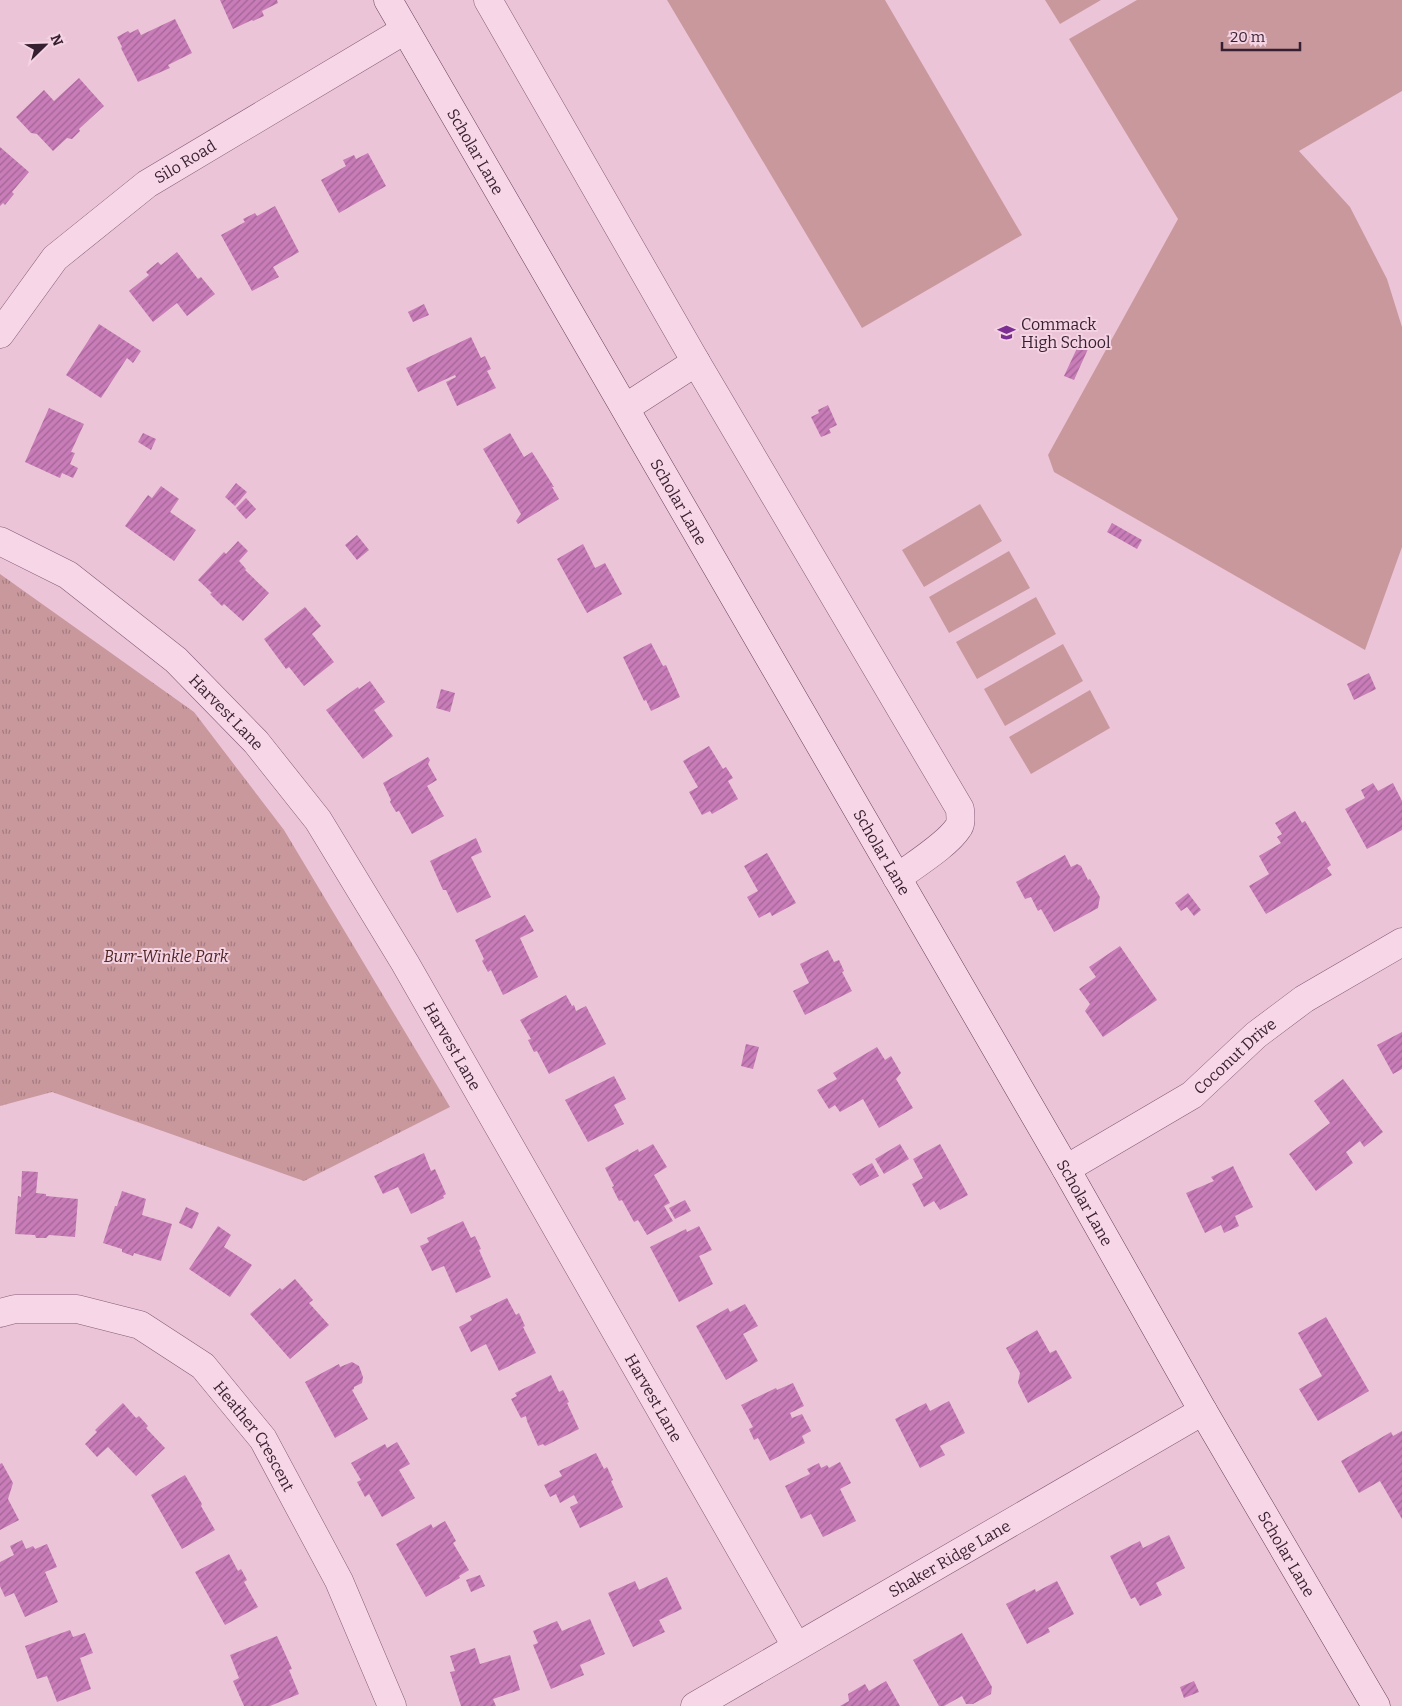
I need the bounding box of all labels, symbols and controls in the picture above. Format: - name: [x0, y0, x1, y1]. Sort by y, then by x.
- north arrow: [20, 20, 70, 70]
- scale bar: [1222, 20, 1300, 52]
- text: 20 m: [1230, 28, 1266, 46]
- text: N: [47, 32, 67, 49]
- street label: Scholar Lane: [443, 105, 508, 198]
- street label: Silo Road: [151, 136, 220, 188]
- place label: Commack High School: [1021, 315, 1111, 352]
- school or university icon: Commack High School: [997, 323, 1017, 343]
- street label: Scholar Lane: [646, 456, 711, 548]
- street label: Harvest Lane: [185, 670, 267, 754]
- street label: Scholar Lane: [849, 806, 914, 899]
- park label: Burr-Winkle Park: [104, 947, 229, 966]
- street label: Harvest Lane: [420, 999, 485, 1094]
- street label: Coconut Drive: [1190, 1014, 1280, 1099]
- street label: Scholar Lane: [1053, 1156, 1117, 1249]
- street label: Harvest Lane: [621, 1351, 686, 1445]
- street label: Heather Crescent: [209, 1377, 298, 1495]
- street label: Scholar Lane: [1254, 1508, 1319, 1600]
- street label: Shaker Ridge Lane: [885, 1516, 1014, 1602]

